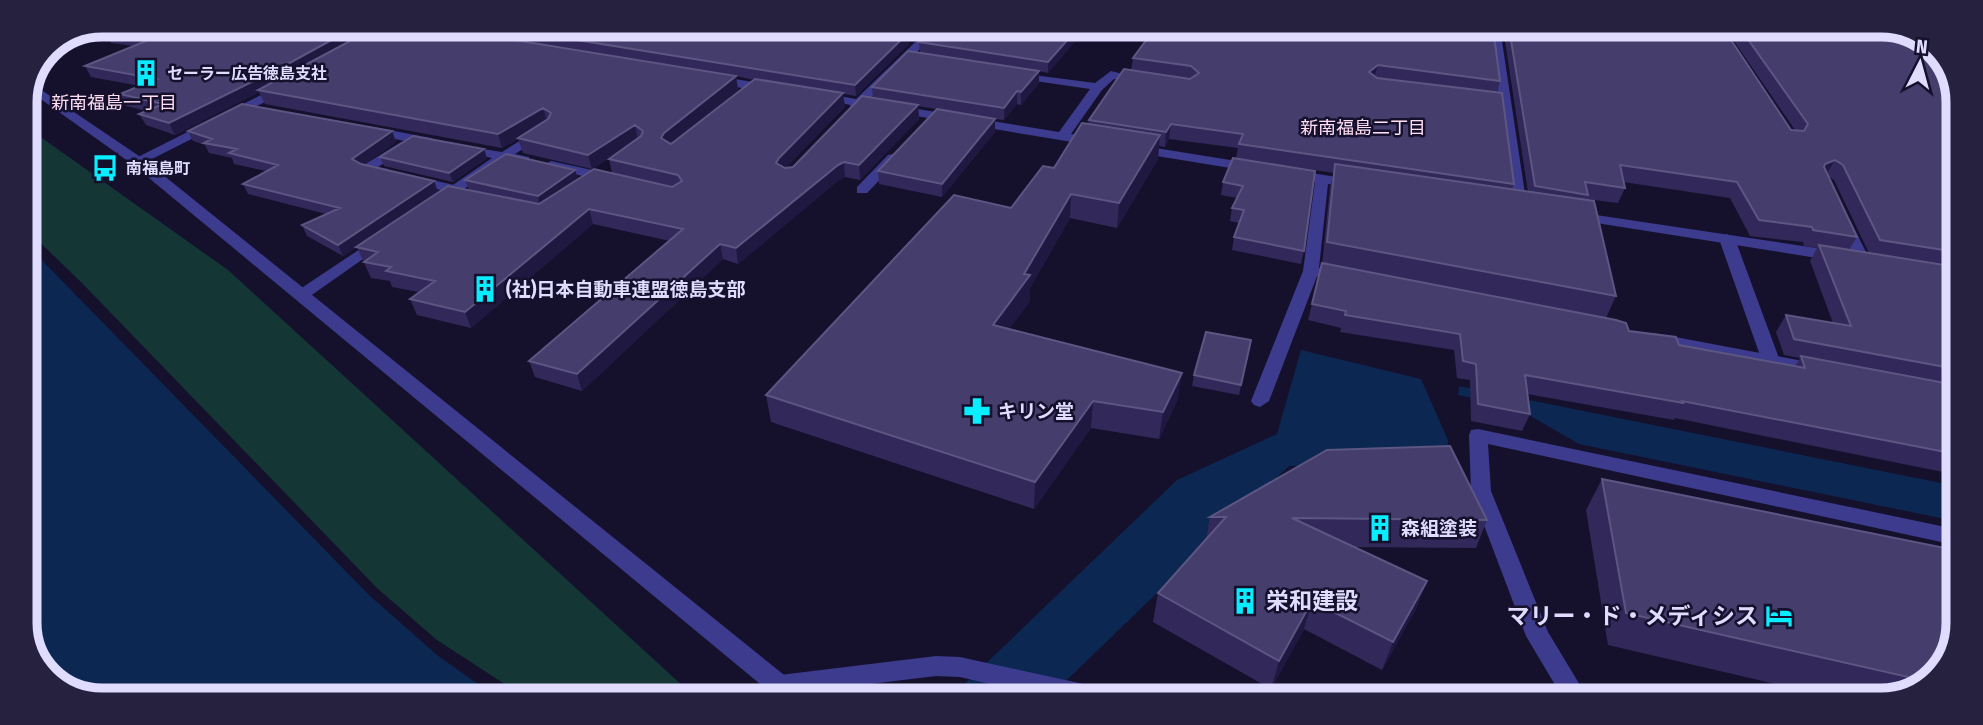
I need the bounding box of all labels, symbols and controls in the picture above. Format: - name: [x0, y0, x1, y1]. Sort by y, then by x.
- north arrow: [1885, 28, 1955, 98]
- text: N: [1915, 35, 1929, 59]
- building icon: セーラー広告徳島支社: [131, 58, 161, 88]
- place label: セーラー広告徳島支社: [167, 64, 327, 83]
- district label: 新南福島一丁目: [51, 92, 177, 114]
- district label: 新南福島二丁目: [1300, 117, 1426, 139]
- bus stop icon: 南福島町: [90, 153, 120, 183]
- place label: 南福島町: [126, 159, 190, 178]
- building icon: (社)日本自動車連盟徳島支部: [470, 274, 500, 304]
- place label: (社)日本自動車連盟徳島支部: [506, 278, 745, 301]
- pharmacy icon: キリン堂: [962, 396, 992, 426]
- place label: キリン堂: [998, 400, 1074, 423]
- building icon: 森組塗装: [1365, 513, 1395, 543]
- place label: 森組塗装: [1401, 517, 1477, 540]
- building icon: 栄和建設: [1230, 586, 1260, 616]
- place label: 栄和建設: [1266, 587, 1358, 615]
- hotel icon: マリー・ド・メディシス: [1764, 601, 1794, 631]
- place label: マリー・ド・メディシス: [1507, 602, 1758, 630]

